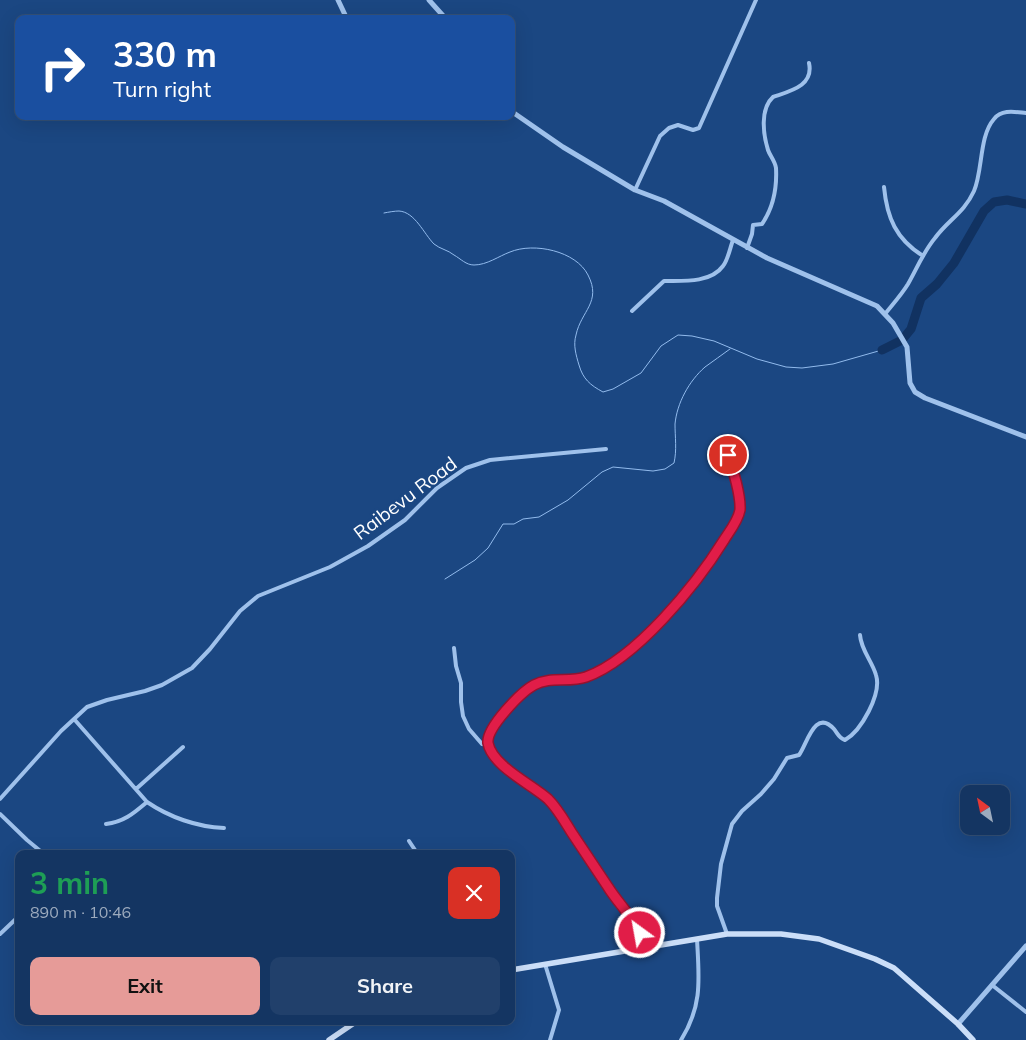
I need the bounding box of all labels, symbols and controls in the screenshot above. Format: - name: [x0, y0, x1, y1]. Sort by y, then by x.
- text: 330 m: [113, 32, 217, 76]
- icon: right: [30, 35, 95, 100]
- text: Turn right: [113, 75, 211, 103]
- pin: [707, 434, 749, 476]
- icon: arrive: [714, 441, 742, 469]
- street label: Raibevu Road: [349, 451, 461, 545]
- north arrow: [960, 785, 1010, 835]
- map controls: [960, 785, 1010, 835]
- text: 3 min: [30, 864, 109, 902]
- button: close: [448, 867, 500, 919]
- text: 890 m · 10:46: [30, 902, 131, 922]
- position arrow: [613, 906, 665, 958]
- button: Exit: [30, 957, 260, 1015]
- button: Share: [270, 957, 500, 1015]

